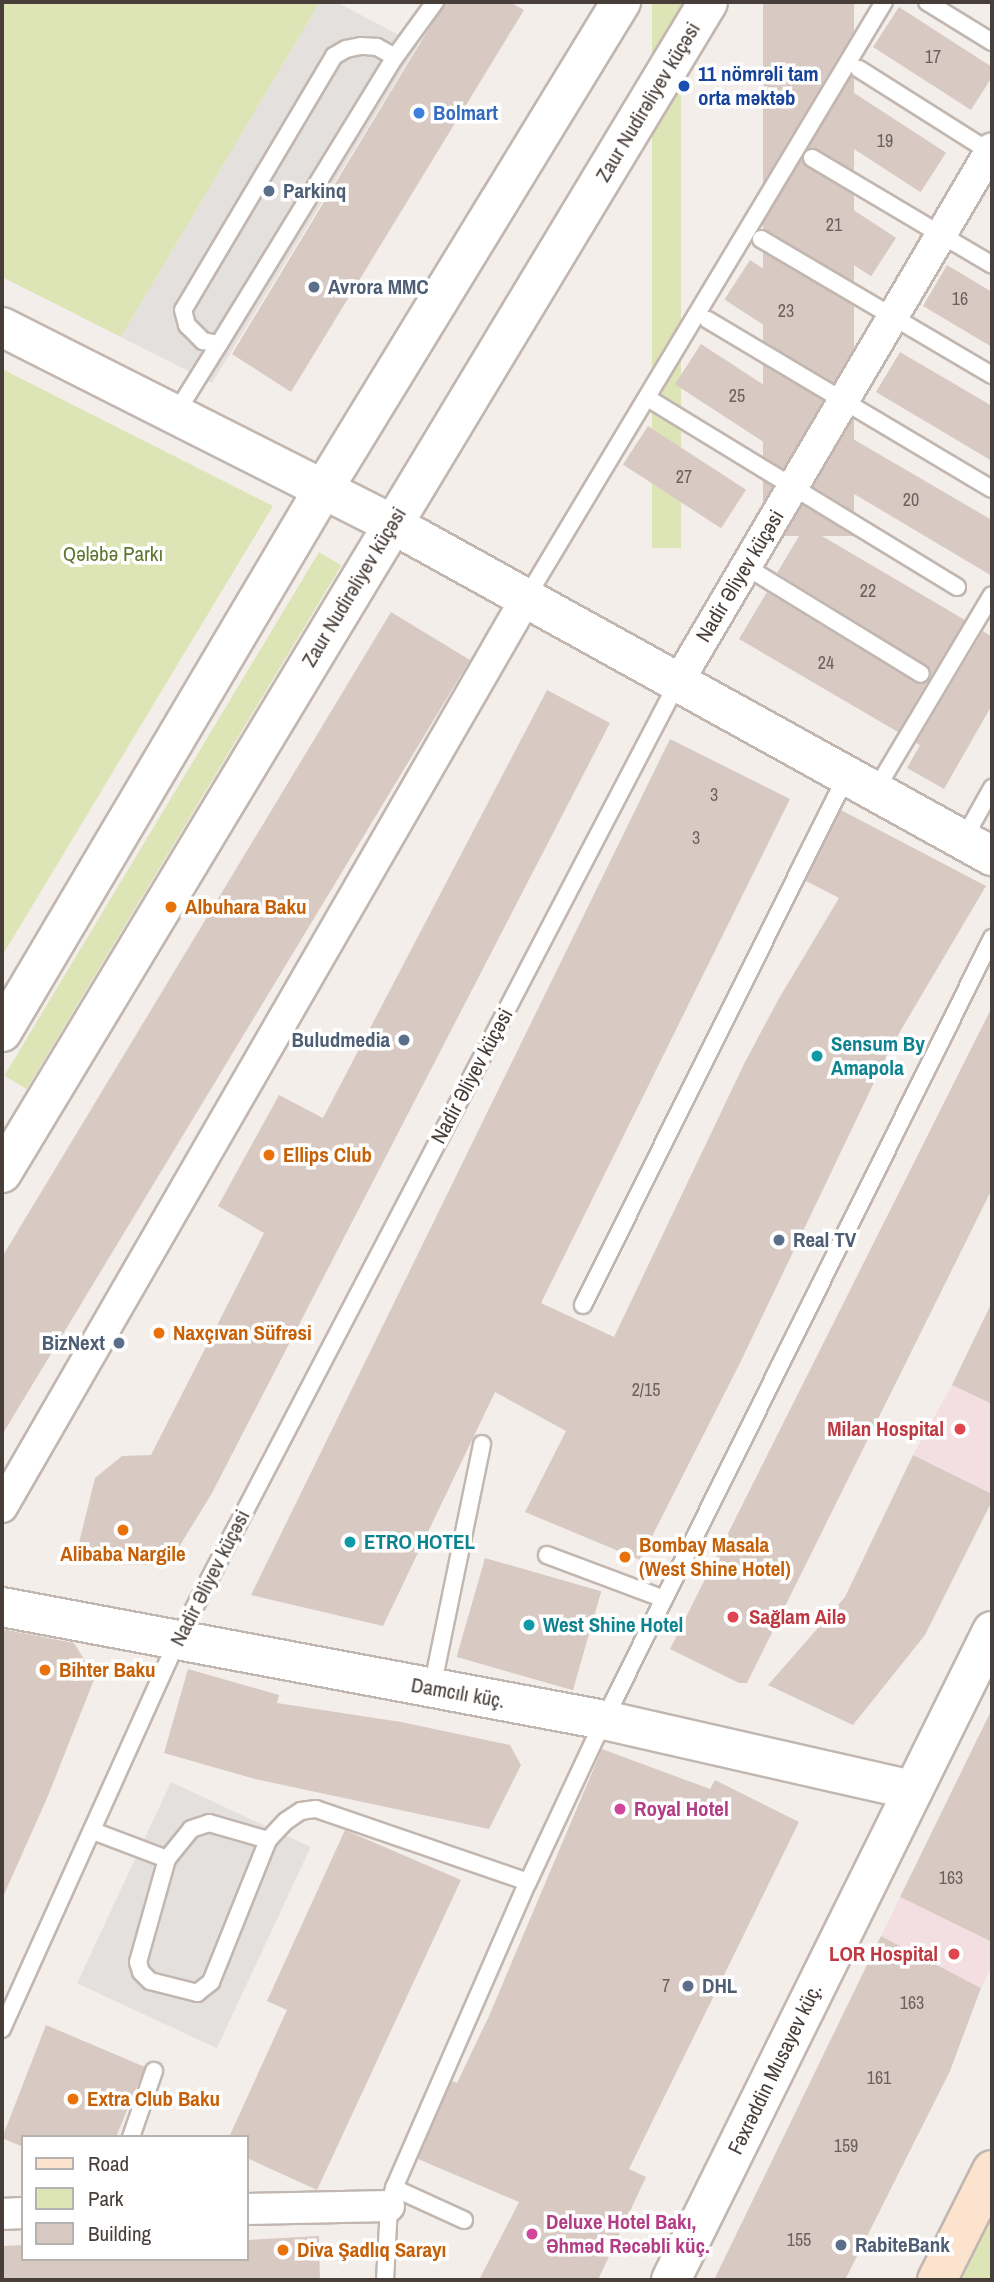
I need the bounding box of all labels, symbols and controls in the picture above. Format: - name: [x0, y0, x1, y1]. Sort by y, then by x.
- street label: Zaur Nudirəliyev küçəsi: [590, 18, 706, 186]
- house number: 17: [925, 46, 941, 68]
- place label: 11 nömrəli tam orta məktəb: [698, 61, 819, 111]
- marker: 11 nömrəli tam orta məktəb: [676, 78, 692, 94]
- place label: Bolmart: [433, 100, 498, 126]
- marker: Bolmart: [411, 105, 427, 121]
- house number: 19: [877, 130, 893, 152]
- place label: Parkinq: [283, 178, 346, 204]
- marker: Parkinq: [261, 183, 277, 199]
- house number: 21: [826, 214, 842, 236]
- place label: Avrora MMC: [328, 274, 429, 300]
- marker: Avrora MMC: [306, 279, 322, 295]
- house number: 16: [952, 288, 968, 310]
- house number: 23: [778, 300, 794, 322]
- house number: 25: [729, 385, 745, 407]
- house number: 27: [676, 466, 692, 488]
- house number: 20: [903, 489, 919, 511]
- street label: Zaur Nudirəliyev küçəsi: [296, 503, 412, 671]
- street label: Nadir Əliyev küçəsi: [691, 505, 789, 647]
- park label: Qələbə Parkı: [63, 541, 163, 567]
- house number: 22: [860, 580, 876, 602]
- house number: 24: [818, 652, 834, 674]
- house number: 3: [710, 784, 718, 806]
- house number: 3: [692, 827, 700, 849]
- place label: Albuhara Baku: [185, 894, 307, 920]
- marker: Albuhara Baku: [163, 899, 179, 915]
- street label: Nadir Əliyev küçəsi: [426, 1004, 518, 1148]
- place label: Buludmedia: [291, 1027, 390, 1053]
- place label: Sensum By Amapola: [831, 1031, 925, 1081]
- marker: Buludmedia: [396, 1032, 412, 1048]
- marker: Sensum By Amapola: [809, 1048, 825, 1064]
- place label: Ellips Club: [283, 1142, 372, 1168]
- marker: Ellips Club: [261, 1147, 277, 1163]
- place label: Real TV: [793, 1227, 856, 1253]
- marker: Real TV: [771, 1232, 787, 1248]
- place label: Naxçıvan Süfrəsi: [173, 1320, 312, 1346]
- marker: Naxçıvan Süfrəsi: [151, 1325, 167, 1341]
- place label: BizNext: [42, 1330, 105, 1356]
- marker: BizNext: [111, 1335, 127, 1351]
- house number: 2/15: [632, 1379, 660, 1401]
- place label: Milan Hospital: [827, 1416, 944, 1442]
- marker: Milan Hospital: [950, 1419, 970, 1439]
- street label: Nadir Əliyev küçəsi: [165, 1506, 255, 1650]
- marker: Alibaba Nargile: [115, 1522, 131, 1538]
- place label: ETRO HOTEL: [364, 1529, 475, 1555]
- place label: Bombay Masala (West Shine Hotel): [639, 1532, 791, 1582]
- marker: ETRO HOTEL: [342, 1534, 358, 1550]
- place label: Alibaba Nargile: [60, 1541, 186, 1567]
- marker: Bombay Masala (West Shine Hotel): [617, 1549, 633, 1565]
- place label: Sağlam Ailə: [749, 1604, 847, 1630]
- marker: Sağlam Ailə: [723, 1607, 743, 1627]
- place label: West Shine Hotel: [543, 1612, 683, 1638]
- marker: West Shine Hotel: [521, 1617, 537, 1633]
- place label: Bihter Baku: [59, 1657, 156, 1683]
- marker: Bihter Baku: [37, 1662, 53, 1678]
- street label: Damcılı küç.: [409, 1672, 507, 1714]
- place label: Royal Hotel: [634, 1796, 729, 1822]
- marker: Royal Hotel: [612, 1801, 628, 1817]
- house number: 163: [939, 1867, 963, 1889]
- place label: LOR Hospital: [829, 1941, 938, 1967]
- marker: LOR Hospital: [944, 1944, 964, 1964]
- place label: DHL: [702, 1973, 737, 1999]
- house number: 7: [662, 1975, 670, 1997]
- marker: DHL: [680, 1978, 696, 1994]
- street label: Fəxrəddin Musayev küç.: [723, 1980, 827, 2158]
- house number: 163: [900, 1992, 924, 2014]
- house number: 161: [867, 2067, 891, 2089]
- place label: Extra Club Baku: [87, 2086, 220, 2112]
- marker: Extra Club Baku: [65, 2091, 81, 2107]
- legend: [21, 2135, 248, 2261]
- house number: 159: [834, 2135, 858, 2157]
- text: Road: [88, 2149, 129, 2178]
- text: Park: [88, 2184, 123, 2213]
- place label: Deluxe Hotel Bakı, Əhməd Rəcəbli küç.: [546, 2209, 710, 2259]
- text: Building: [88, 2219, 151, 2248]
- marker: Deluxe Hotel Bakı, Əhməd Rəcəbli küç.: [524, 2226, 540, 2242]
- house number: 155: [787, 2229, 811, 2251]
- place label: RabiteBank: [855, 2232, 950, 2258]
- place label: Diva Şadlıq Sarayı: [297, 2237, 446, 2263]
- marker: RabiteBank: [833, 2237, 849, 2253]
- marker: Diva Şadlıq Sarayı: [275, 2242, 291, 2258]

